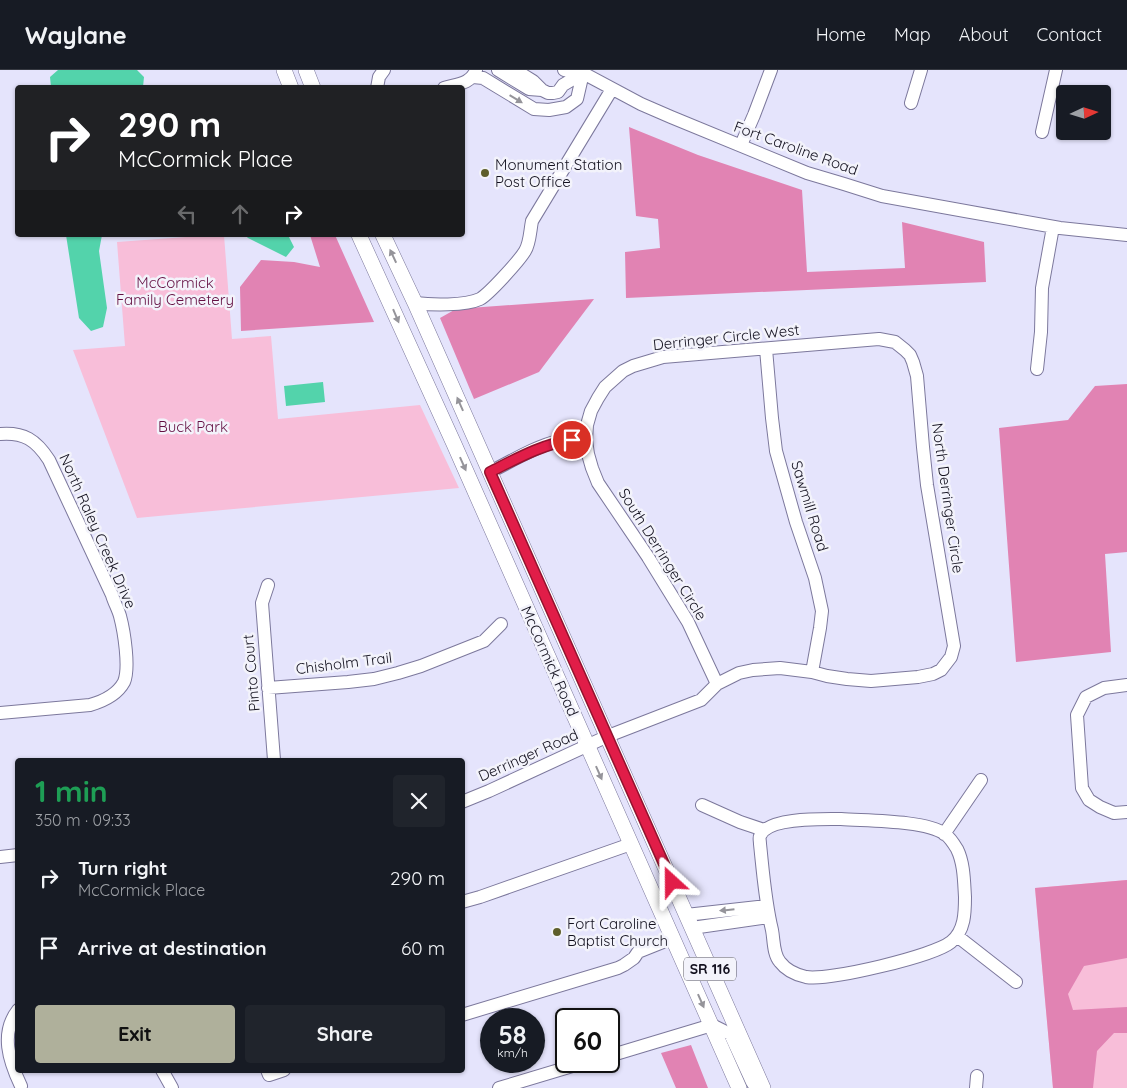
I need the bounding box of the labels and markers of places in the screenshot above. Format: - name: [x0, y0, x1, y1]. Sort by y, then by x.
- place label: Monument Station Post Office: [495, 155, 622, 191]
- marker: Monument Station Post Office: [479, 167, 491, 179]
- pin: [551, 419, 593, 461]
- place label: Fort Caroline Baptist Church: [567, 914, 668, 950]
- marker: Fort Caroline Baptist Church: [551, 926, 563, 938]

